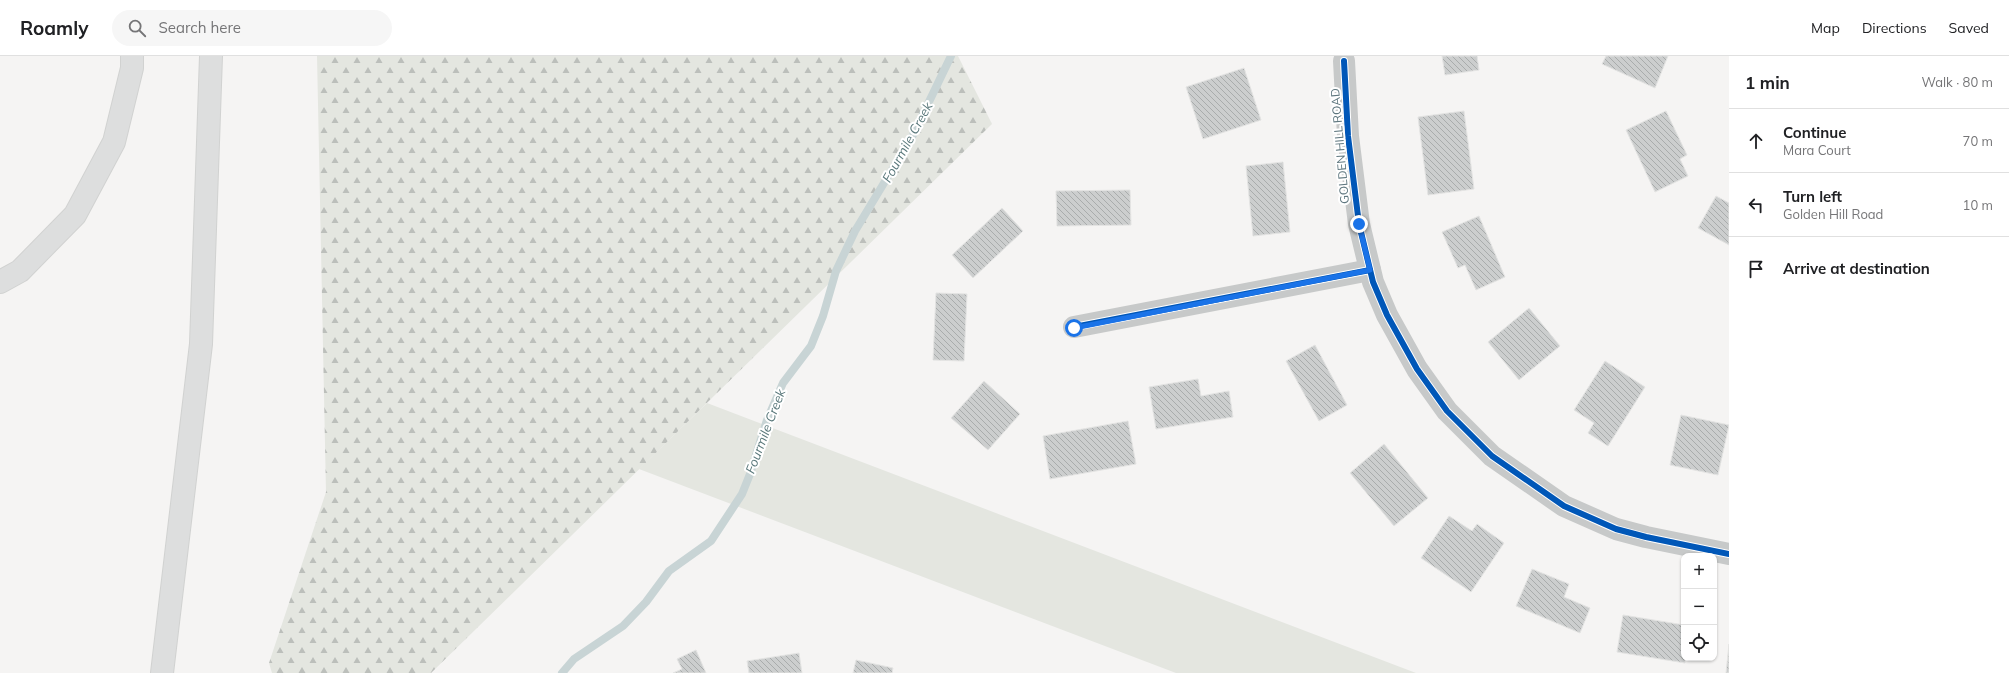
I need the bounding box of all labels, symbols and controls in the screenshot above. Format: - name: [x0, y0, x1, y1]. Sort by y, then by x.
- search box: [112, 10, 392, 46]
- text: Roamly: [20, 16, 88, 40]
- icon: search: [126, 17, 148, 39]
- text: Search here: [158, 18, 241, 37]
- text: Map: [1811, 19, 1840, 37]
- text: Directions: [1862, 19, 1927, 37]
- text: Saved: [1949, 19, 1989, 37]
- text: 1 min: [1745, 72, 1790, 93]
- text: Walk · 80 m: [1922, 74, 1993, 90]
- street label: GOLDEN HILL ROAD: [1327, 87, 1352, 205]
- water label: Fourmile Creek: [878, 99, 936, 185]
- text: Continue: [1783, 123, 1846, 142]
- icon: ahead: [1745, 130, 1767, 152]
- text: 70 m: [1963, 133, 1993, 149]
- text: Mara Court: [1783, 142, 1851, 158]
- text: Turn left: [1783, 187, 1842, 206]
- icon: left: [1745, 194, 1767, 216]
- text: 10 m: [1963, 197, 1993, 213]
- text: Golden Hill Road: [1783, 206, 1883, 222]
- route end: [1350, 215, 1368, 233]
- icon: arrive: [1745, 258, 1767, 280]
- text: Arrive at destination: [1783, 259, 1930, 278]
- route start: [1065, 319, 1083, 337]
- water label: Fourmile Creek: [742, 386, 789, 475]
- map controls: [1681, 553, 1717, 661]
- button: +: [1681, 553, 1717, 589]
- button: −: [1681, 589, 1717, 625]
- button: locate: [1681, 625, 1717, 661]

